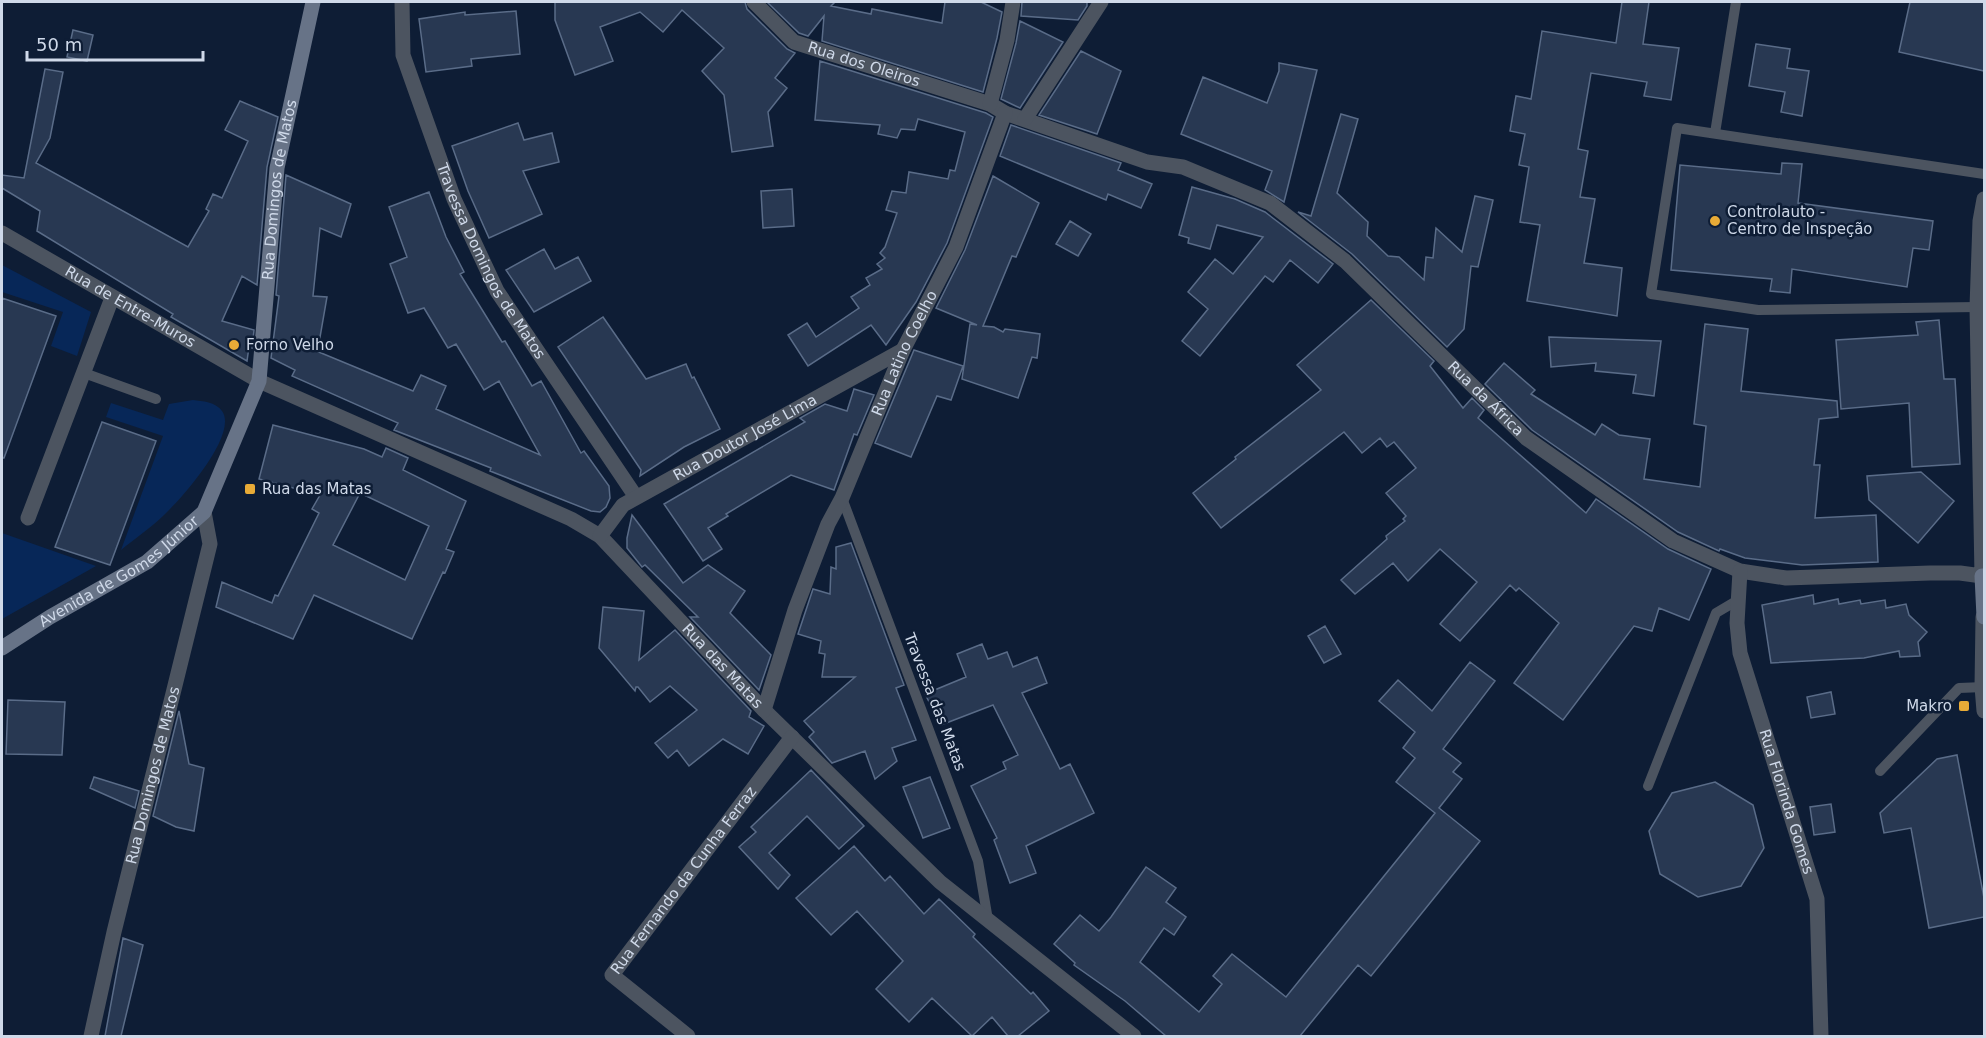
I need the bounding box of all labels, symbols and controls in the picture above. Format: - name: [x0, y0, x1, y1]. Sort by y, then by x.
- scale bar: [27, 24, 202, 62]
- text: 50 m: [36, 34, 82, 55]
- street label: Rua dos Oleiros: [806, 38, 923, 90]
- street label: Rua Domingos de Matos: [259, 98, 301, 281]
- street label: Travessa Domingos de Matos: [433, 160, 549, 363]
- place label: Controlauto - Centro de Inspeção: [1727, 203, 1873, 238]
- marker: Controlauto - Centro de Inspeção: [1708, 214, 1722, 228]
- street label: Rua de Entre-Muros: [62, 262, 199, 352]
- street label: Rua Latino Coelho: [868, 288, 941, 419]
- place label: Forno Velho: [246, 336, 334, 354]
- marker: Forno Velho: [227, 338, 241, 352]
- street label: Rua da África: [1444, 357, 1528, 440]
- street label: Rua Doutor José Lima: [670, 391, 820, 484]
- place label: Rua das Matas: [262, 480, 372, 498]
- marker: Rua das Matas: [243, 482, 257, 496]
- street label: Avenida de Gomes Júnior: [36, 511, 203, 631]
- street label: Rua das Matas: [678, 620, 767, 712]
- street label: Travessa das Matas: [900, 630, 970, 774]
- street label: Rua Domingos de Matos: [122, 684, 183, 866]
- place label: Makro: [1906, 697, 1952, 715]
- marker: Makro: [1957, 699, 1971, 713]
- street label: Rua Florinda Gomes: [1755, 727, 1818, 877]
- street label: Rua Fernando da Cunha Ferraz: [607, 783, 760, 978]

